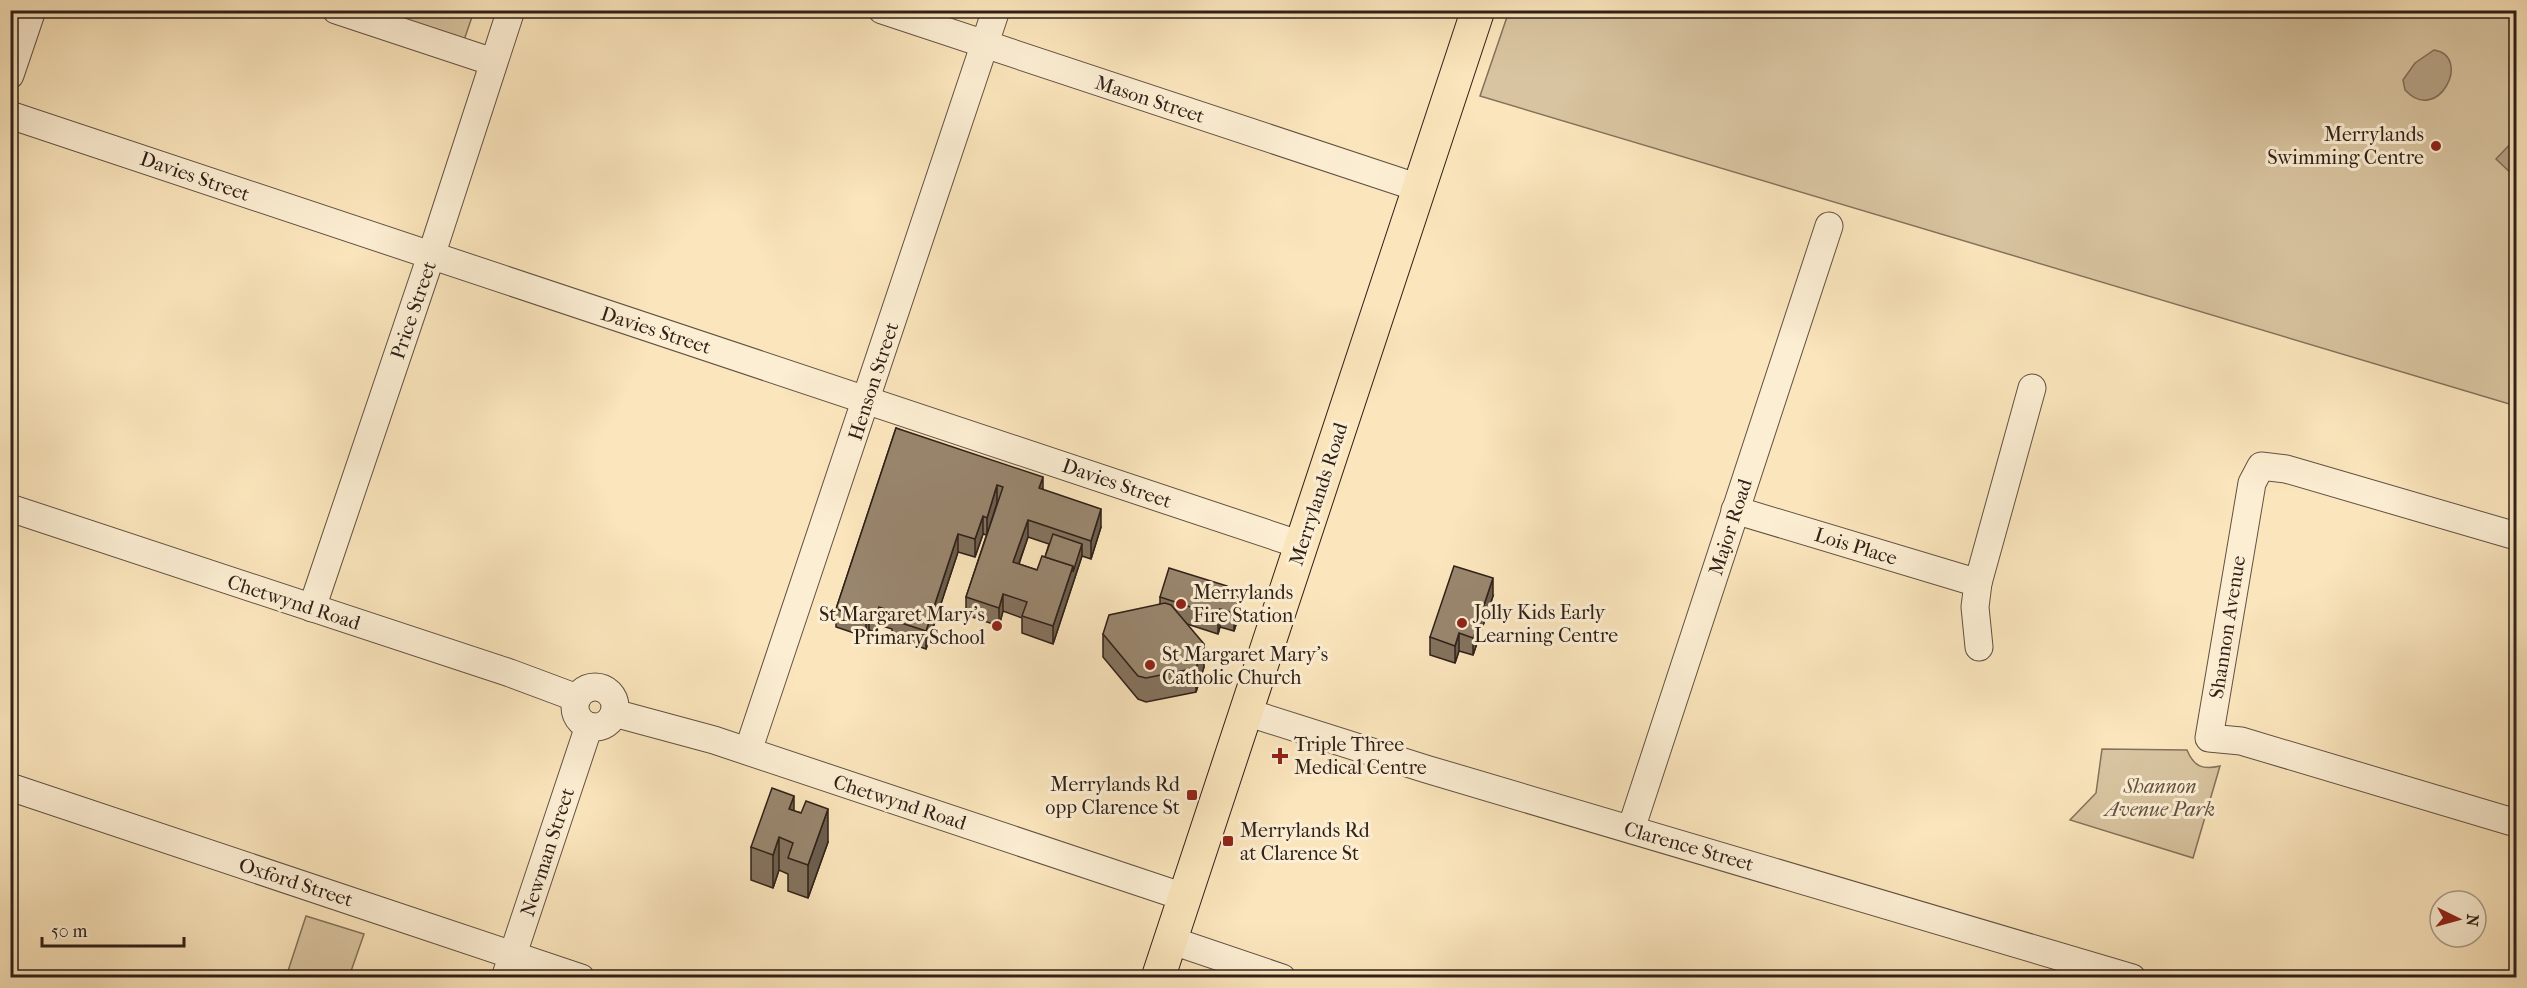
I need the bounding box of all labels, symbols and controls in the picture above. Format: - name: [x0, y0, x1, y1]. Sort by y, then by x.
- street label: Mason Street: [1092, 71, 1207, 128]
- place label: Merrylands Swimming Centre: [2267, 123, 2424, 169]
- marker: Merrylands Swimming Centre: [2429, 139, 2443, 153]
- street label: Davies Street: [137, 147, 253, 206]
- street label: Price Street: [386, 258, 441, 362]
- street label: Davies Street: [598, 302, 714, 359]
- street label: Henson Street: [844, 319, 903, 443]
- street label: Merrylands Road: [1285, 419, 1353, 569]
- street label: Davies Street: [1059, 454, 1175, 513]
- street label: Major Road: [1704, 475, 1757, 578]
- street label: Lois Place: [1812, 523, 1900, 570]
- street label: Shannon Avenue: [2205, 554, 2250, 700]
- street label: Chetwynd Road: [224, 570, 364, 635]
- place label: Merrylands Fire Station: [1193, 581, 1294, 627]
- marker: Merrylands Fire Station: [1174, 597, 1188, 611]
- place label: Jolly Kids Early Learning Centre: [1472, 601, 1618, 647]
- place label: St Margaret Mary's Primary School: [819, 603, 985, 649]
- marker: Jolly Kids Early Learning Centre: [1455, 616, 1469, 630]
- marker: St Margaret Mary's Primary School: [990, 619, 1004, 633]
- place label: St Margaret Mary's Catholic Church: [1162, 643, 1328, 689]
- marker: St Margaret Mary's Catholic Church: [1143, 658, 1157, 672]
- place label: Triple Three Medical Centre: [1294, 733, 1427, 779]
- marker: Triple Three Medical Centre: [1271, 747, 1289, 765]
- street label: Chetwynd Road: [830, 770, 970, 835]
- place label: Merrylands Rd opp Clarence St: [1045, 773, 1181, 819]
- park label: Shannon Avenue Park: [2102, 775, 2215, 821]
- street label: Newman Street: [516, 785, 579, 919]
- marker: Merrylands Rd opp Clarence St: [1185, 788, 1199, 802]
- street label: Clarence Street: [1621, 817, 1756, 876]
- place label: Merrylands Rd at Clarence St: [1240, 819, 1371, 865]
- marker: Merrylands Rd at Clarence St: [1221, 834, 1235, 848]
- street label: Oxford Street: [236, 853, 356, 912]
- north arrow: [2428, 889, 2488, 949]
- scale bar: [42, 910, 184, 948]
- text: N: [2462, 913, 2482, 928]
- text: 50 m: [51, 921, 88, 942]

